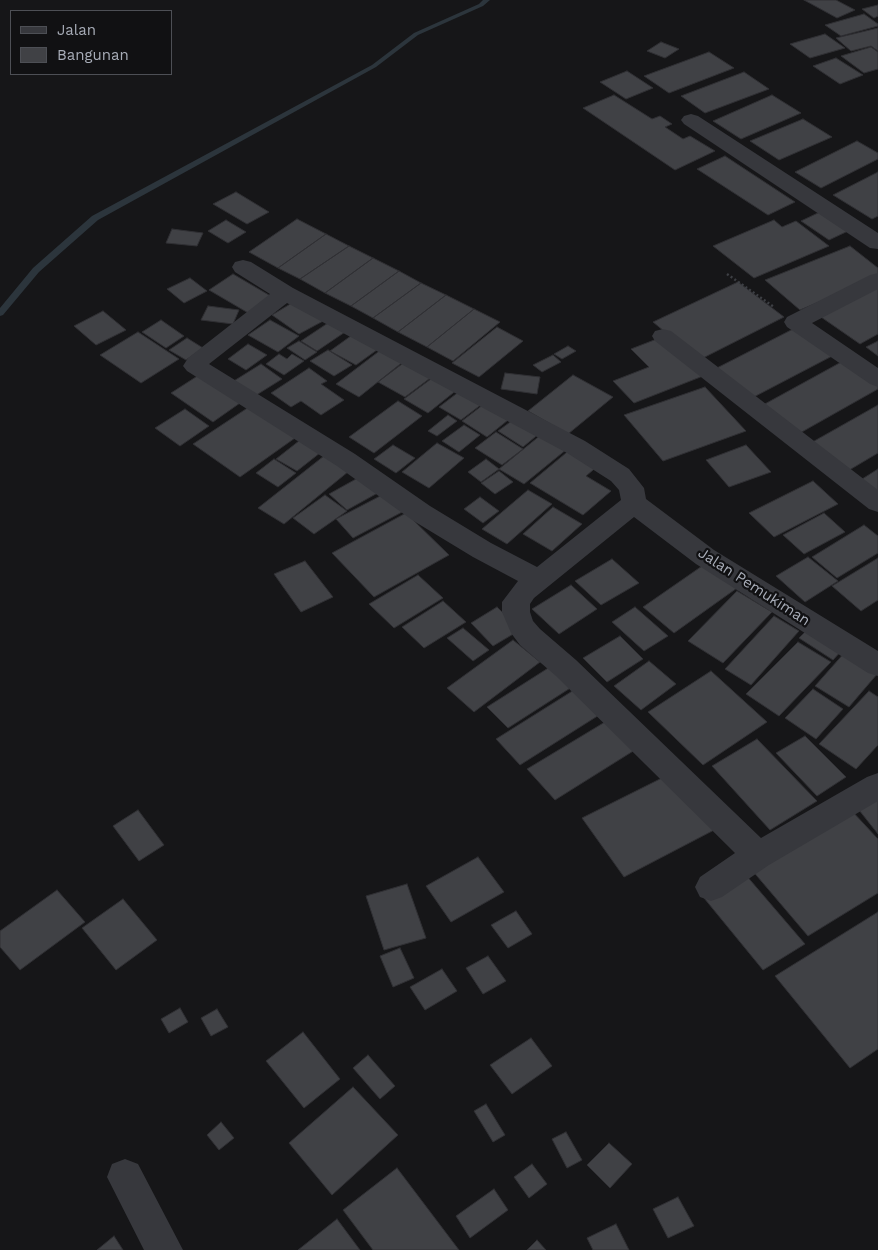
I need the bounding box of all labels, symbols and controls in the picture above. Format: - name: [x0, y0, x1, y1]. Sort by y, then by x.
- legend: [10, 10, 172, 75]
- text: Jalan: [57, 21, 96, 39]
- text: Bangunan: [57, 46, 129, 64]
- street label: Jalan Pemukiman: [695, 544, 813, 630]

